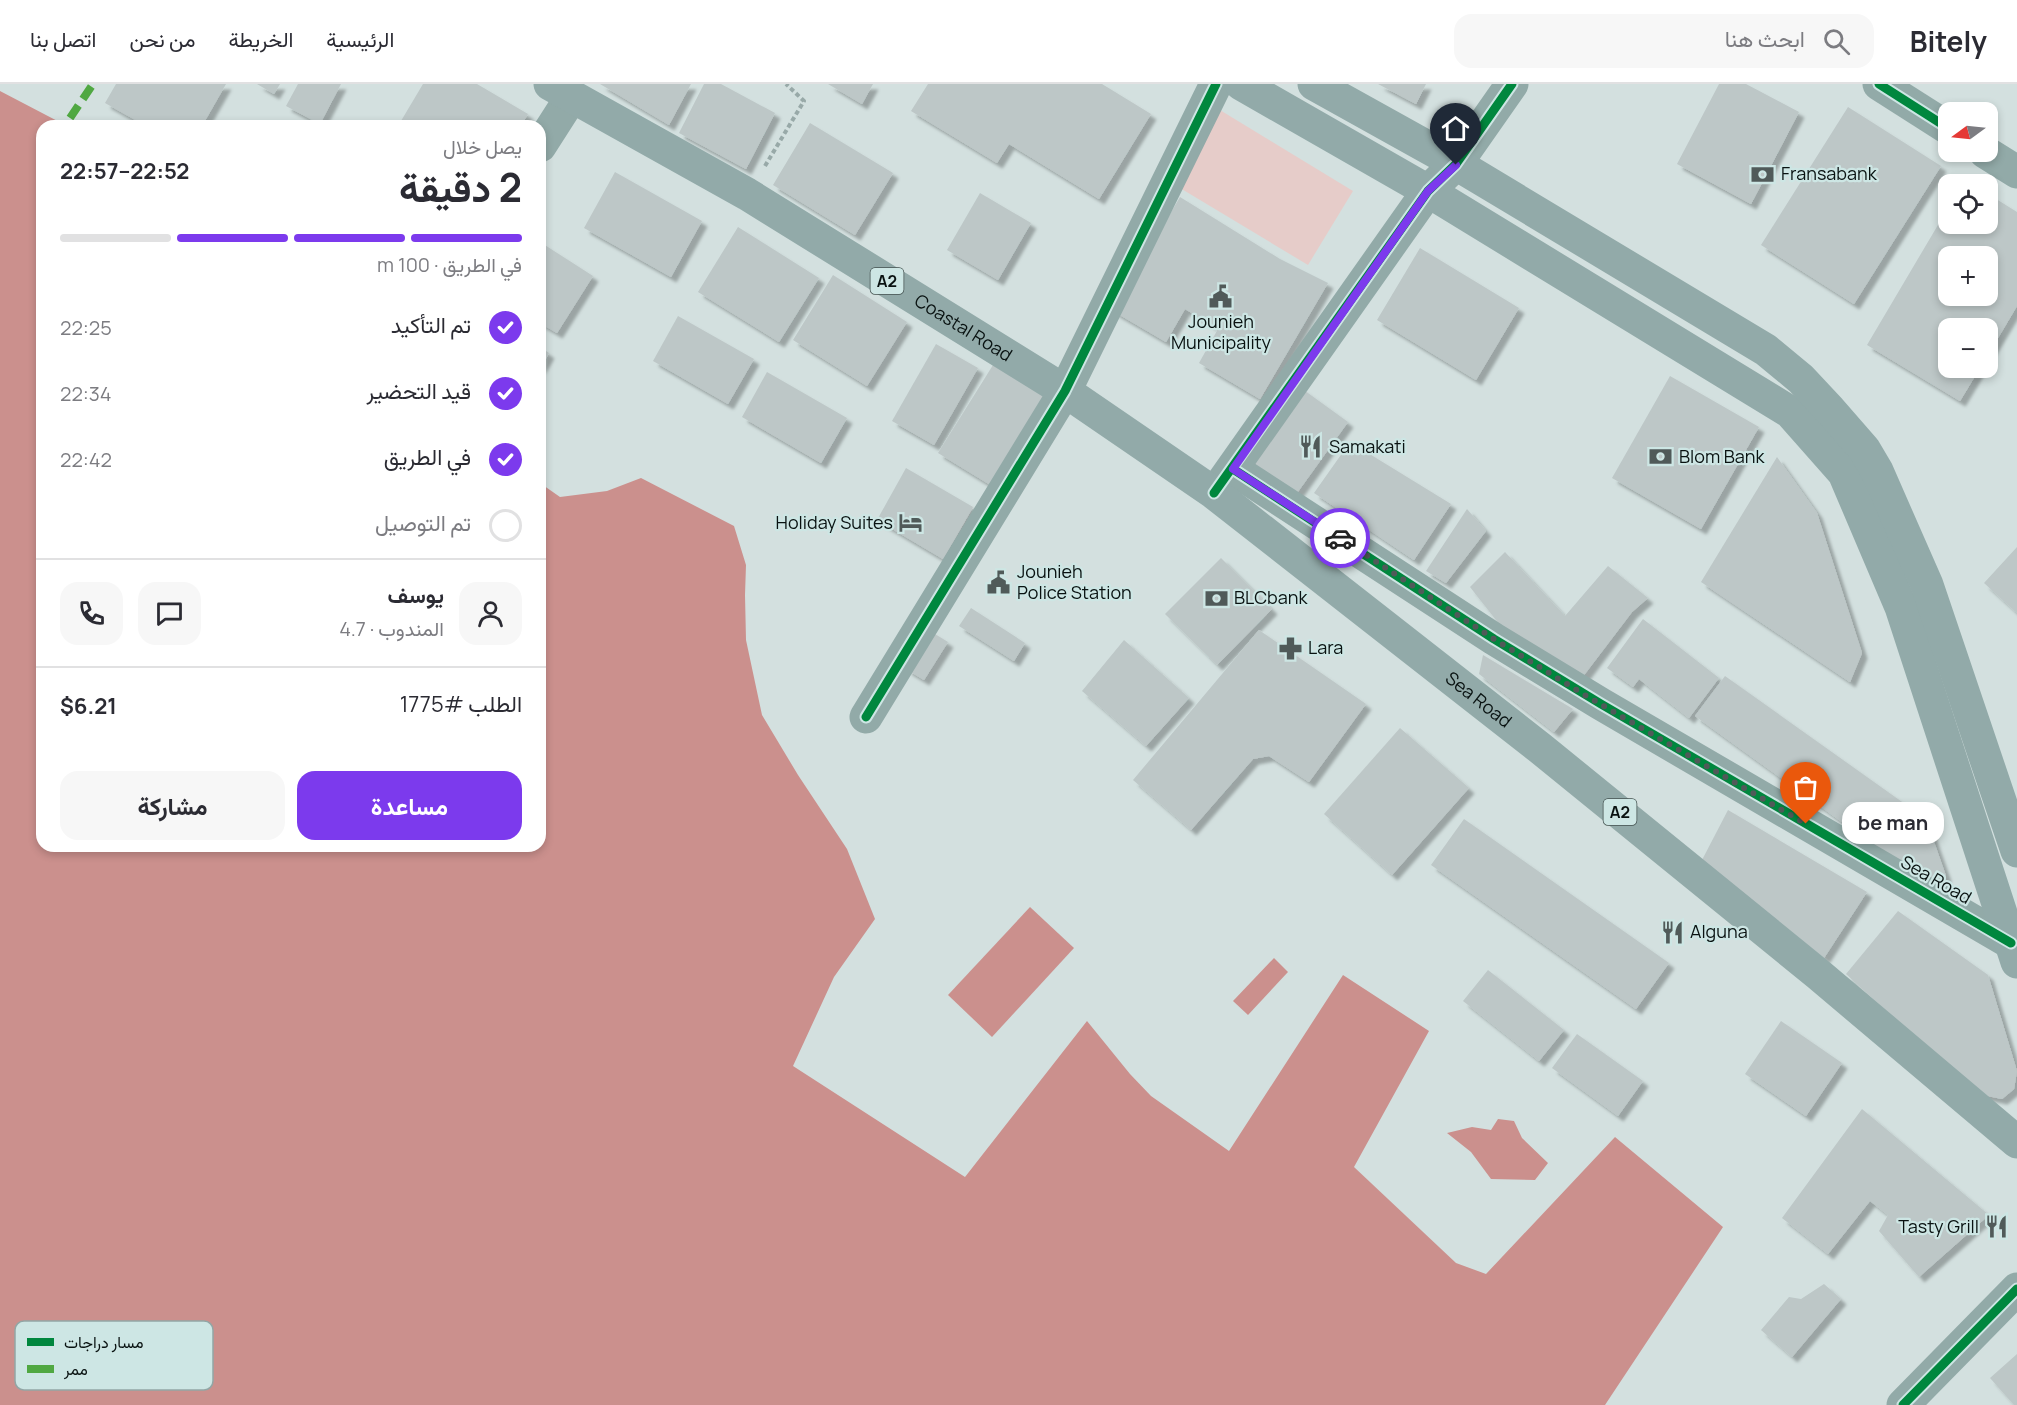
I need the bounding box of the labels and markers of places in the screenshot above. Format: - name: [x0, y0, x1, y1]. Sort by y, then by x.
- pin: [1430, 103, 1481, 165]
- bank icon: Fransabank: [1750, 161, 1776, 187]
- place label: Fransabank: [1781, 161, 1878, 185]
- public building icon: Jounieh Municipality: [1208, 283, 1234, 309]
- place label: Jounieh Municipality: [1171, 309, 1272, 354]
- restaurant icon: Samakati: [1298, 434, 1324, 460]
- place label: Samakati: [1329, 434, 1406, 458]
- bank icon: Blom Bank: [1648, 444, 1674, 470]
- place label: Blom Bank: [1679, 444, 1765, 468]
- place label: Holiday Suites: [776, 510, 893, 534]
- hotel icon: Holiday Suites: [898, 510, 924, 536]
- place label: Jounieh Police Station: [1017, 559, 1132, 604]
- public building icon: Jounieh Police Station: [986, 569, 1012, 595]
- bank icon: BLCbank: [1203, 585, 1229, 611]
- place label: BLCbank: [1234, 585, 1308, 609]
- pharmacy icon: Lara: [1277, 635, 1303, 661]
- place label: Lara: [1308, 635, 1343, 659]
- pin: [1780, 762, 1831, 824]
- callout: be man: [1842, 803, 1944, 845]
- restaurant icon: Alguna: [1659, 919, 1685, 945]
- place label: Alguna: [1690, 919, 1748, 943]
- place label: Tasty Grill: [1898, 1214, 1979, 1238]
- restaurant icon: Tasty Grill: [1984, 1214, 2010, 1240]

